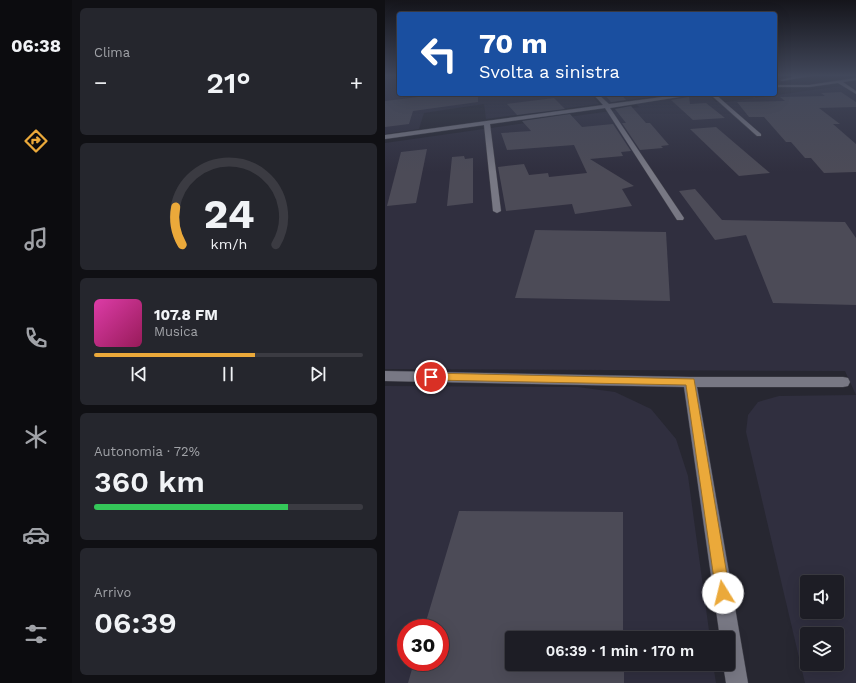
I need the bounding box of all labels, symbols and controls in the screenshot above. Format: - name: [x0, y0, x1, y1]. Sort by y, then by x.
- text: 70 m: [479, 27, 548, 60]
- icon: left: [413, 28, 465, 80]
- text: 06:38: [11, 35, 61, 56]
- text: Clima: [94, 45, 130, 60]
- text: Svolta a sinistra: [479, 61, 620, 82]
- text: 21°: [206, 65, 251, 100]
- text: −: [94, 70, 107, 95]
- text: +: [350, 70, 363, 95]
- icon: directions: [22, 127, 50, 155]
- text: 24: [203, 188, 254, 237]
- icon: music: [22, 225, 50, 253]
- text: km/h: [210, 235, 247, 251]
- text: 107.8 FM: [154, 306, 218, 324]
- icon: phone: [22, 324, 50, 352]
- text: Musica: [154, 324, 198, 339]
- pin: [414, 360, 448, 394]
- icon: previous: [128, 363, 150, 385]
- icon: pause: [217, 363, 239, 385]
- icon: next: [307, 363, 329, 385]
- icon: arrive: [420, 366, 442, 388]
- icon: climate: [22, 423, 50, 451]
- text: Autonomia · 72%: [94, 444, 200, 459]
- text: 360 km: [94, 464, 205, 499]
- icon: car: [22, 521, 50, 549]
- position arrow: [702, 572, 744, 614]
- map controls: [800, 575, 844, 671]
- button: sound: [800, 575, 844, 619]
- text: Arrivo: [94, 585, 131, 600]
- text: 06:39: [94, 605, 177, 640]
- speed limit sign: 30: [397, 619, 449, 671]
- icon: filters: [22, 620, 50, 648]
- button: layers: [800, 627, 844, 671]
- text: 06:39 · 1 min · 170 m: [546, 642, 694, 660]

